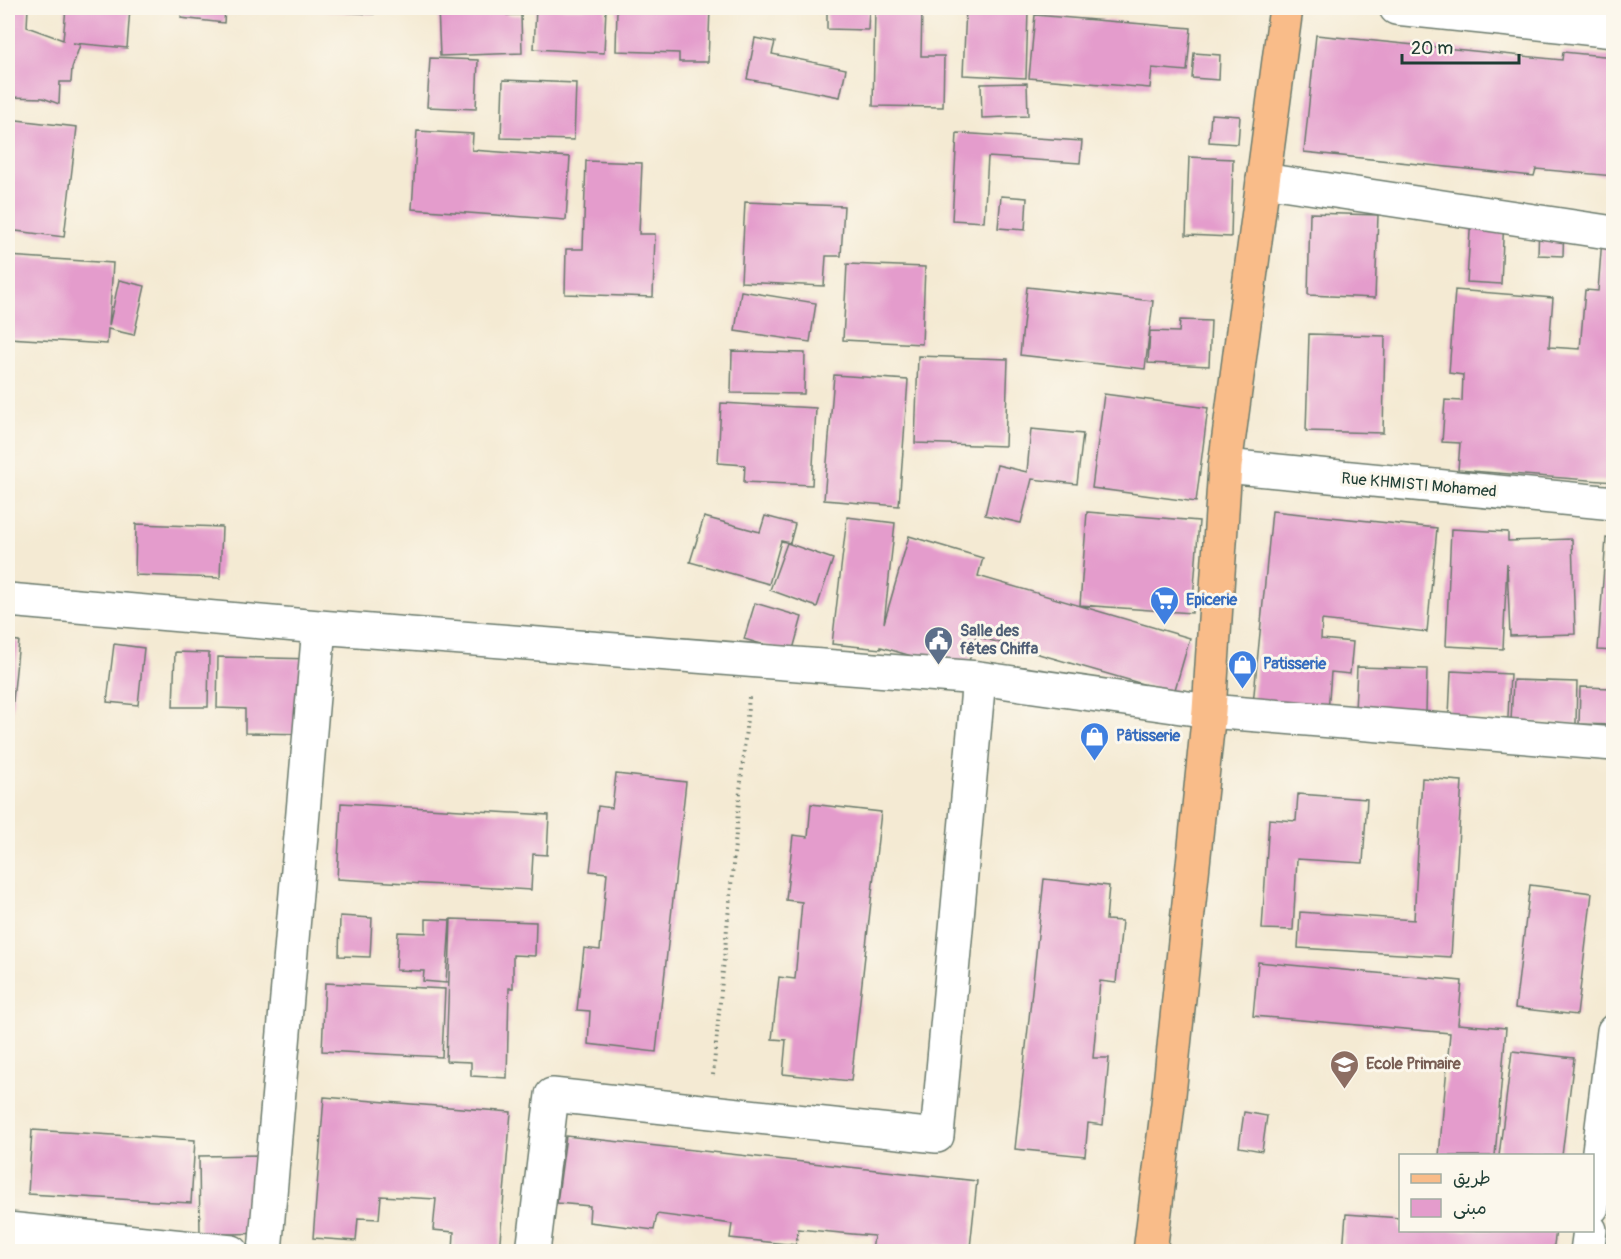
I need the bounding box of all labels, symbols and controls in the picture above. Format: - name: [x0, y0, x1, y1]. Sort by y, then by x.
- scale bar: [1402, 27, 1519, 65]
- text: 20 m: [1411, 37, 1453, 60]
- street label: Rue KHMISTI Mohamed: [1341, 468, 1497, 502]
- supermarket icon: Epicerie: [1149, 584, 1181, 626]
- place label: Epicerie: [1186, 590, 1238, 610]
- place label: Salle des fêtes Chiffa: [960, 621, 1039, 659]
- public building icon: Salle des fêtes Chiffa: [923, 624, 955, 666]
- shop icon: Patisserie: [1226, 648, 1258, 690]
- place label: Patisserie: [1263, 654, 1327, 674]
- shop icon: Pâtisserie: [1079, 720, 1111, 762]
- place label: Pâtisserie: [1116, 726, 1181, 746]
- school or university icon: Ecole Primaire: [1329, 1048, 1361, 1090]
- place label: Ecole Primaire: [1366, 1054, 1462, 1074]
- legend: [1399, 1154, 1594, 1232]
- text: طريق: [1453, 1167, 1491, 1190]
- text: مبنى: [1453, 1197, 1487, 1220]

